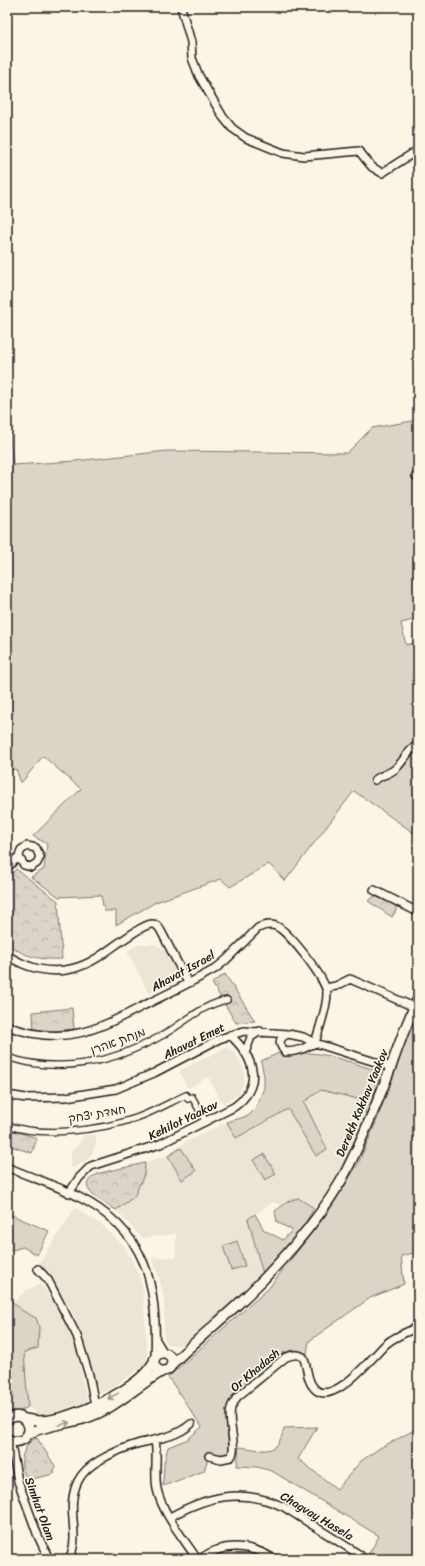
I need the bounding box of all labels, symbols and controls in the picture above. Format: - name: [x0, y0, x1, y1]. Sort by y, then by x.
- street label: Ahavat Israel: [146, 944, 220, 998]
- street label: Ahavat Emet: [158, 1017, 229, 1066]
- street label: מנחת אהרן: [87, 1021, 149, 1061]
- street label: Derekh Kokhav Yaakov: [329, 1045, 395, 1160]
- street label: Kehilot Yaakov: [144, 1093, 222, 1146]
- street label: חמדת יצחק: [66, 1098, 128, 1130]
- street label: Or Khadash: [225, 1342, 285, 1398]
- one-way arrow: [107, 1392, 119, 1400]
- one-way arrow: [57, 1420, 70, 1427]
- street label: Simhat Olam: [18, 1474, 62, 1544]
- street label: Chagvay Hasela: [276, 1485, 359, 1547]

